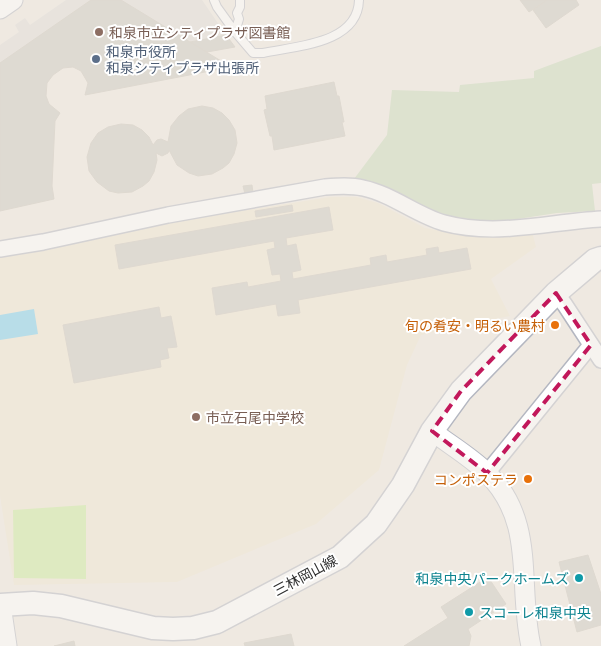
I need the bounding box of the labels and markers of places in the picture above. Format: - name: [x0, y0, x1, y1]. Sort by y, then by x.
- place label: 和泉市立シティプラザ図書館: [109, 23, 290, 42]
- marker: 和泉市立シティプラザ図書館: [93, 26, 105, 38]
- place label: 和泉市役所 和泉シティプラザ出張所: [106, 42, 259, 77]
- marker: 和泉市役所 和泉シティプラザ出張所: [90, 53, 102, 65]
- place label: 旬の肴安・明るい農村: [405, 316, 545, 335]
- marker: 旬の肴安・明るい農村: [549, 319, 561, 331]
- place label: 市立石尾中学校: [206, 408, 304, 427]
- marker: 市立石尾中学校: [190, 411, 202, 423]
- place label: コンポステラ: [434, 470, 518, 489]
- marker: コンポステラ: [522, 473, 534, 485]
- place label: 和泉中央パークホームズ: [415, 569, 569, 588]
- marker: 和泉中央パークホームズ: [573, 572, 585, 584]
- place label: スコーレ和泉中央: [479, 603, 591, 622]
- marker: スコーレ和泉中央: [463, 606, 475, 618]

